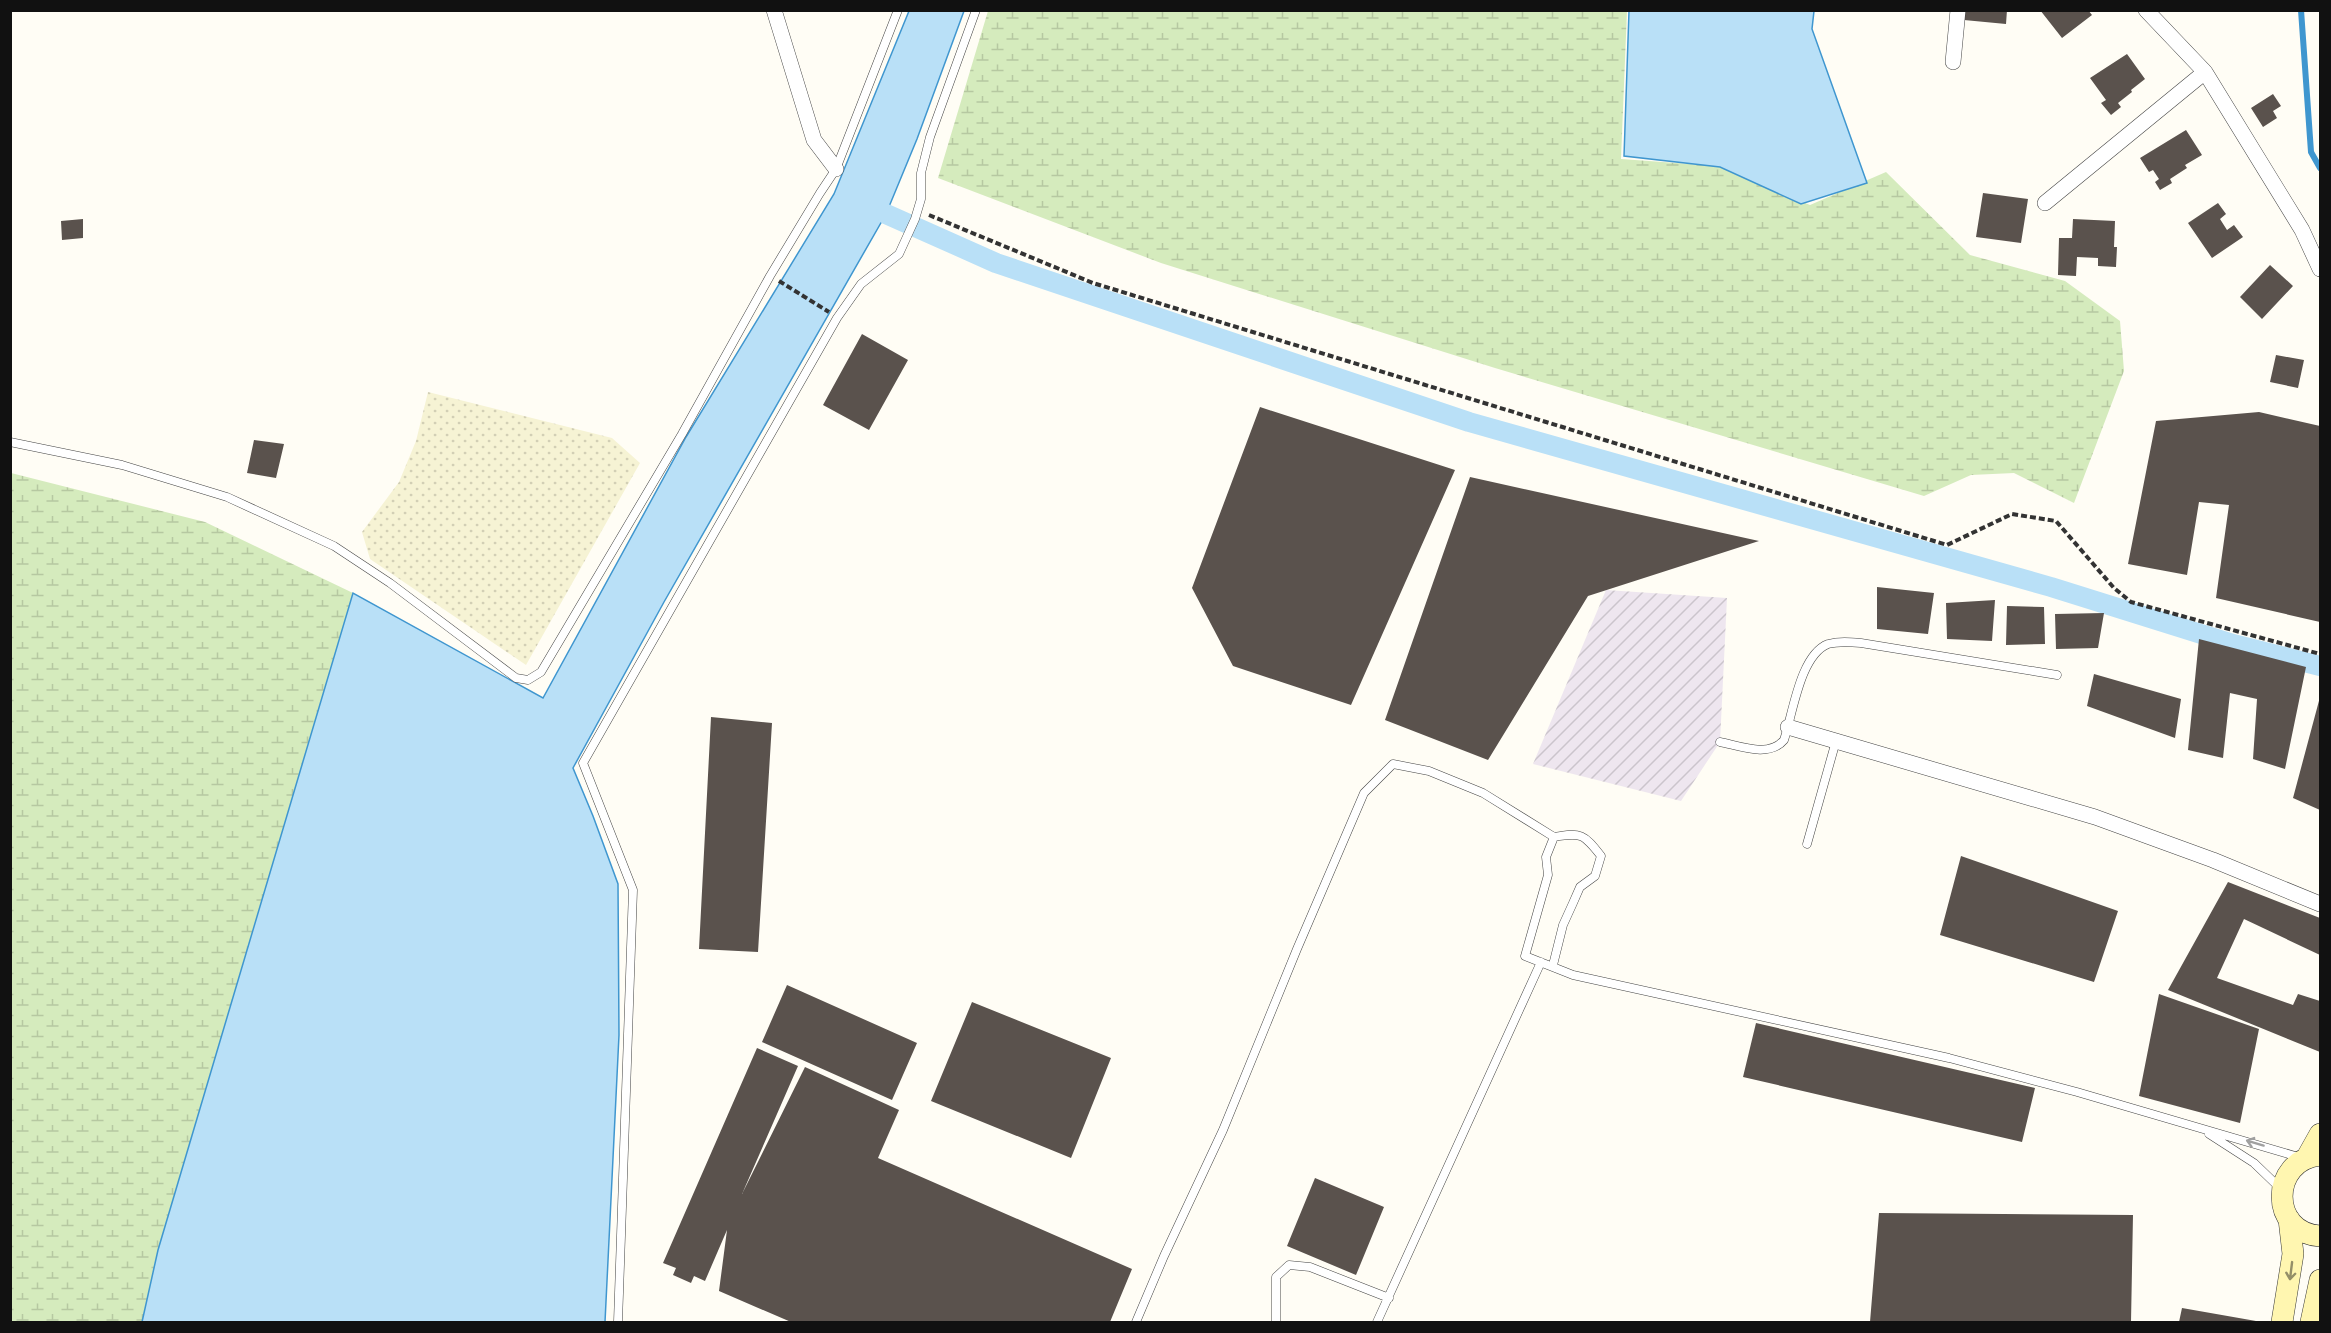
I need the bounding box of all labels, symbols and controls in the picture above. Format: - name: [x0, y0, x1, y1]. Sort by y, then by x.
- one-way arrow: [2246, 1137, 2265, 1148]
- one-way arrow: [2285, 1261, 2296, 1280]

